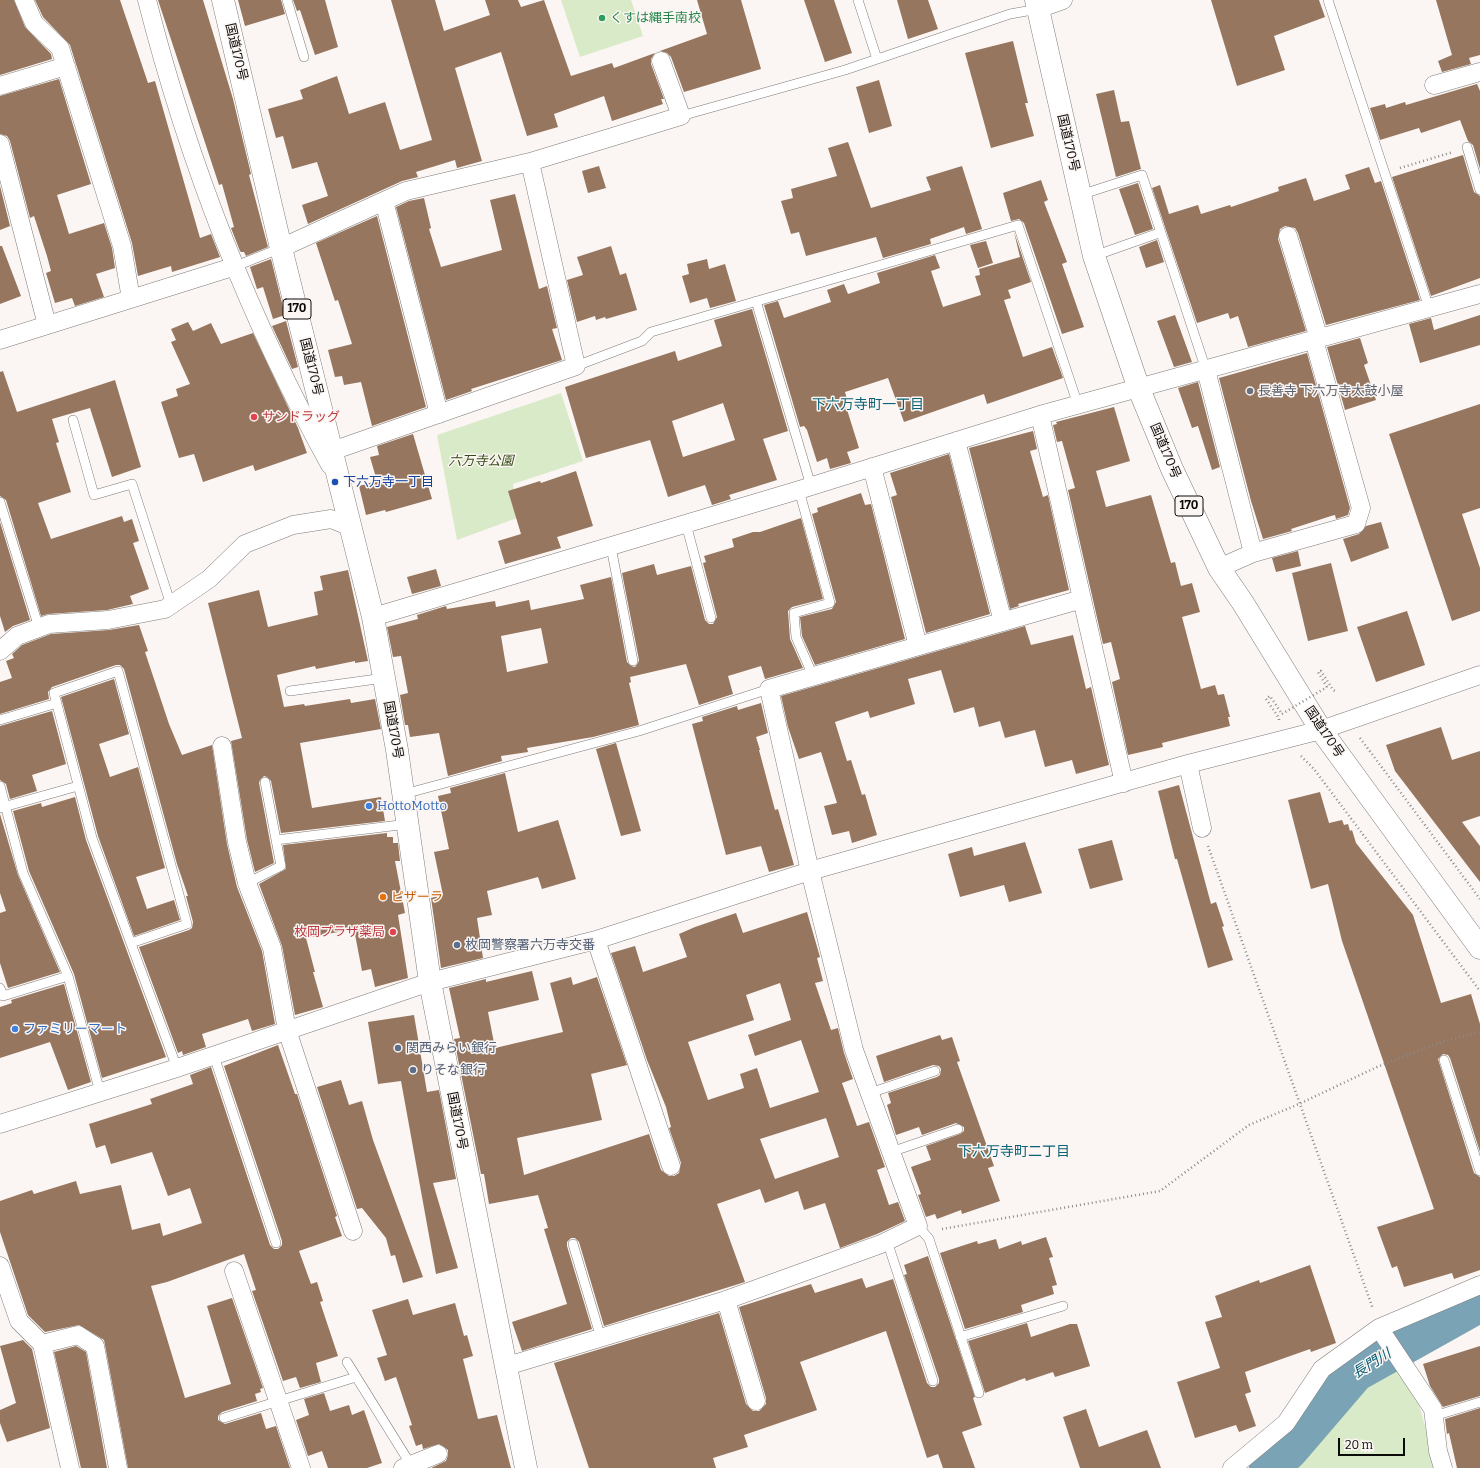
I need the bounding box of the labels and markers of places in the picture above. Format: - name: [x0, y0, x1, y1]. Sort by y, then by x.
- place label: くすは縄手南校: [610, 10, 701, 26]
- marker: くすは縄手南校: [597, 13, 607, 23]
- place label: 長善寺 下六万寺太鼓小屋: [1258, 383, 1404, 399]
- marker: 長善寺 下六万寺太鼓小屋: [1245, 386, 1255, 396]
- place label: サンドラッグ: [262, 409, 340, 425]
- marker: サンドラッグ: [249, 412, 259, 422]
- place label: 下六万寺一丁目: [343, 474, 434, 490]
- marker: 下六万寺一丁目: [330, 477, 340, 487]
- place label: HottoMotto: [377, 798, 447, 814]
- marker: HottoMotto: [364, 801, 374, 811]
- place label: ピザーラ: [391, 889, 443, 905]
- marker: ピザーラ: [378, 892, 388, 902]
- place label: 枚岡プラザ薬局: [294, 924, 385, 940]
- marker: 枚岡プラザ薬局: [388, 927, 398, 937]
- place label: 枚岡警察署六万寺交番: [465, 937, 595, 953]
- marker: 枚岡警察署六万寺交番: [452, 940, 462, 950]
- place label: ファミリーマート: [23, 1021, 127, 1037]
- marker: ファミリーマート: [10, 1024, 20, 1034]
- place label: 関西みらい銀行: [406, 1040, 497, 1056]
- marker: 関西みらい銀行: [393, 1043, 403, 1053]
- place label: りそな銀行: [421, 1062, 486, 1078]
- marker: りそな銀行: [408, 1065, 418, 1075]

